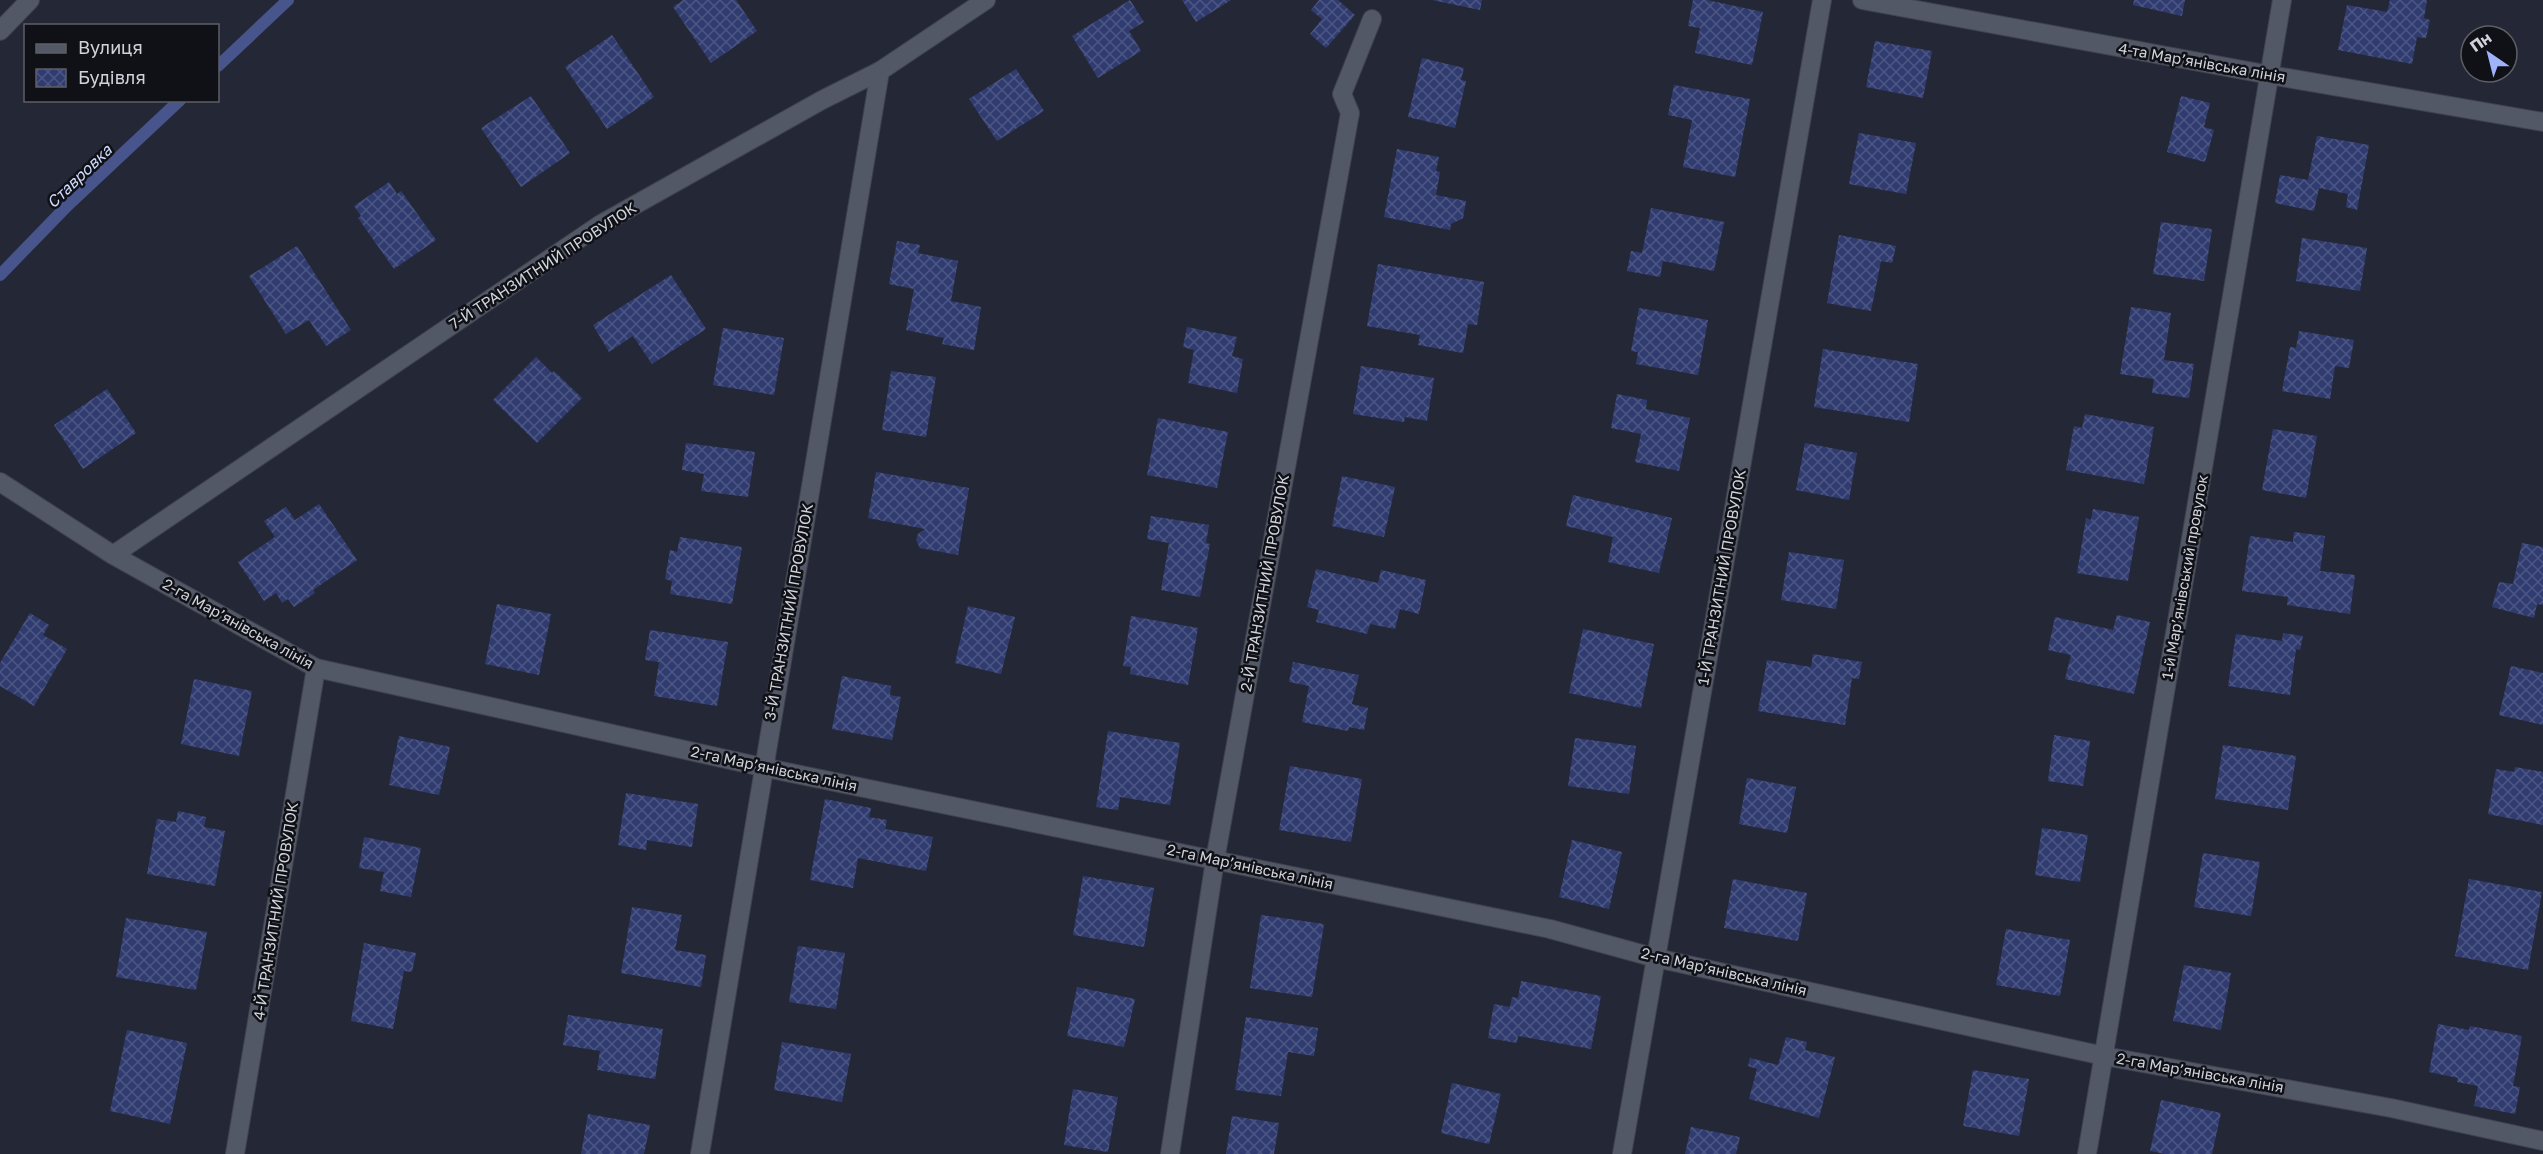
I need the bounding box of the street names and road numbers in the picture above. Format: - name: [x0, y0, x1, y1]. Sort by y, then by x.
- street label: 4-та Марʼянівська лінія: [2117, 38, 2287, 86]
- street label: 7-Й ТРАНЗИТНИЙ ПРОВУЛОК: [445, 198, 640, 332]
- street label: 1-Й ТРАНЗИТНИЙ ПРОВУЛОК: [1693, 467, 1749, 686]
- street label: 2-Й ТРАНЗИТНИЙ ПРОВУЛОК: [1236, 472, 1292, 693]
- street label: 1-й Марʼянівський провулок: [2157, 473, 2211, 681]
- street label: 3-Й ТРАНЗИТНИЙ ПРОВУЛОК: [760, 501, 816, 722]
- street label: 2-га Марʼянівська лінія: [160, 574, 317, 672]
- street label: 2-га Марʼянівська лінія: [689, 742, 859, 794]
- street label: 4-Й ТРАНЗИТНИЙ ПРОВУЛОК: [249, 800, 301, 1021]
- street label: 2-га Марʼянівська лінія: [1165, 840, 1335, 892]
- street label: 2-га Марʼянівська лінія: [1640, 943, 1809, 999]
- street label: 2-га Марʼянівська лінія: [2115, 1048, 2285, 1096]

